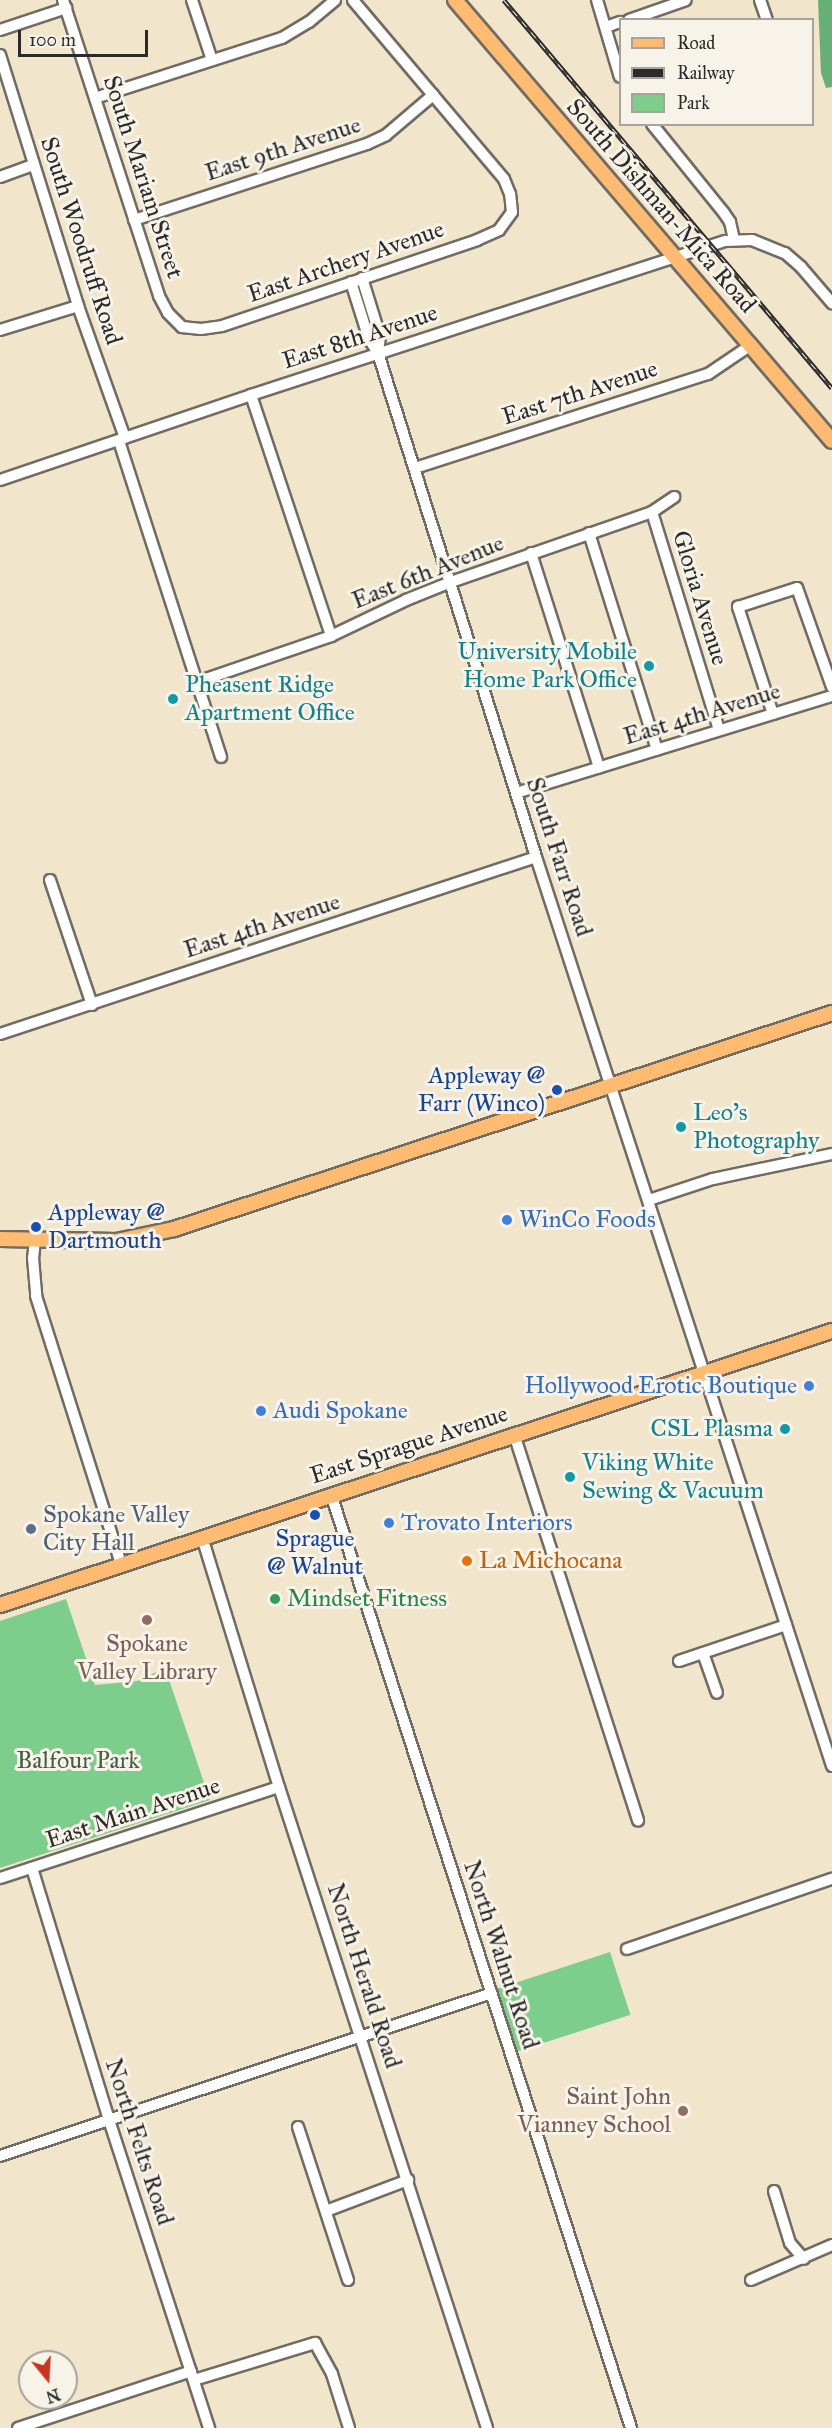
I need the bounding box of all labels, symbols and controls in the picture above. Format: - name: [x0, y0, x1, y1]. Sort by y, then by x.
- scale bar: [21, 18, 152, 56]
- legend: [619, 18, 814, 126]
- text: 100 m: [29, 29, 76, 51]
- text: Road: [677, 32, 715, 54]
- text: Railway: [677, 62, 734, 84]
- street label: South Mariam Street: [97, 72, 189, 282]
- text: Park: [677, 92, 710, 114]
- street label: South Dishman-Mica Road: [560, 93, 762, 319]
- street label: East 9th Avenue: [202, 110, 364, 188]
- street label: South Woodruff Road: [34, 133, 128, 349]
- street label: East Archery Avenue: [244, 215, 448, 309]
- street label: East 8th Avenue: [279, 298, 441, 376]
- street label: East 7th Avenue: [499, 354, 661, 432]
- street label: Gloria Avenue: [666, 527, 734, 669]
- street label: East 6th Avenue: [348, 528, 508, 616]
- place label: University Mobile Home Park Office: [458, 638, 637, 694]
- marker: University Mobile Home Park Office: [642, 659, 656, 673]
- place label: Pheasent Ridge Apartment Office: [185, 671, 355, 727]
- street label: East 4th Avenue: [620, 677, 784, 751]
- marker: Pheasent Ridge Apartment Office: [166, 692, 180, 706]
- street label: South Farr Road: [520, 774, 598, 940]
- street label: East 4th Avenue: [180, 887, 344, 965]
- place label: Appleway @ Farr (Winco): [418, 1062, 545, 1118]
- marker: Appleway @ Farr (Winco): [550, 1083, 564, 1097]
- place label: Leo's Photography: [693, 1099, 819, 1155]
- marker: Leo's Photography: [674, 1120, 688, 1134]
- place label: Appleway @ Dartmouth: [48, 1199, 165, 1255]
- place label: WinCo Foods: [519, 1206, 656, 1234]
- marker: WinCo Foods: [500, 1213, 514, 1227]
- marker: Appleway @ Dartmouth: [29, 1220, 43, 1234]
- place label: Hollywood Erotic Boutique: [524, 1372, 797, 1400]
- marker: Hollywood Erotic Boutique: [802, 1379, 816, 1393]
- place label: Audi Spokane: [273, 1397, 408, 1425]
- street label: East Sprague Avenue: [307, 1399, 511, 1491]
- marker: Audi Spokane: [254, 1404, 268, 1418]
- place label: CSL Plasma: [651, 1415, 773, 1443]
- marker: CSL Plasma: [778, 1422, 792, 1436]
- place label: Viking White Sewing & Vacuum: [582, 1449, 764, 1505]
- marker: Viking White Sewing & Vacuum: [563, 1470, 577, 1484]
- place label: Spokane Valley City Hall: [43, 1501, 189, 1557]
- marker: Sprague @ Walnut: [308, 1508, 322, 1522]
- place label: Trovato Interiors: [401, 1509, 572, 1537]
- marker: Trovato Interiors: [382, 1516, 396, 1530]
- marker: Spokane Valley City Hall: [24, 1522, 38, 1536]
- place label: Sprague @ Walnut: [267, 1525, 363, 1581]
- place label: La Michocana: [479, 1547, 622, 1575]
- marker: La Michocana: [460, 1554, 474, 1568]
- place label: Mindset Fitness: [287, 1585, 447, 1613]
- marker: Mindset Fitness: [268, 1592, 282, 1606]
- marker: Spokane Valley Library: [140, 1613, 154, 1627]
- place label: Spokane Valley Library: [77, 1630, 217, 1686]
- park label: Balfour Park: [16, 1747, 140, 1775]
- street label: East Main Avenue: [42, 1771, 224, 1855]
- street label: North Walnut Road: [457, 1857, 545, 2053]
- street label: North Herald Road: [321, 1880, 407, 2072]
- street label: North Felts Road: [99, 2055, 179, 2229]
- place label: Saint John Vianney School: [517, 2083, 671, 2139]
- marker: Saint John Vianney School: [676, 2104, 690, 2118]
- north arrow: [18, 2350, 78, 2410]
- text: N: [44, 2385, 62, 2407]

